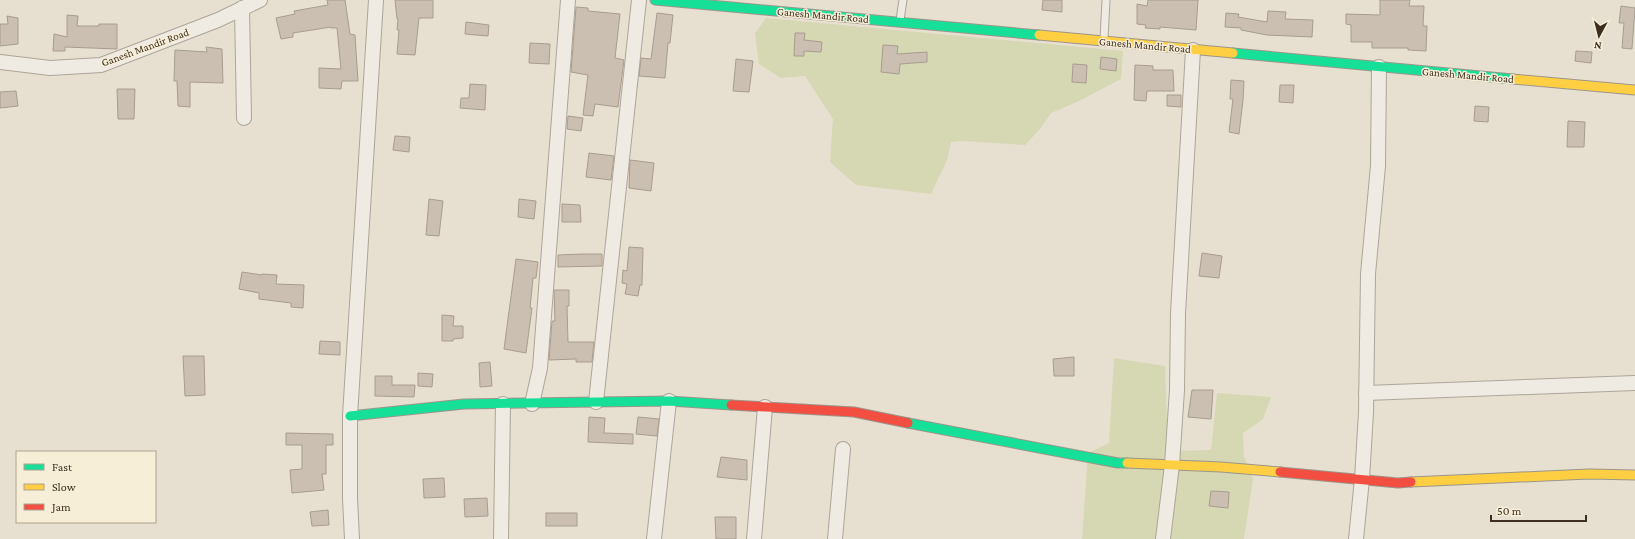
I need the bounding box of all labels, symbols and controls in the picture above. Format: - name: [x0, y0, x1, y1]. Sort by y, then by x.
- street label: Ganesh Mandir Road: [777, 5, 870, 25]
- north arrow: [1579, 16, 1619, 56]
- street label: Ganesh Mandir Road: [100, 26, 191, 68]
- street label: Ganesh Mandir Road: [1099, 35, 1192, 55]
- text: N: [1593, 39, 1602, 52]
- street label: Ganesh Mandir Road: [1422, 65, 1515, 85]
- legend: [16, 451, 156, 523]
- text: Fast: [52, 460, 73, 474]
- text: Slow: [52, 480, 76, 494]
- scale bar: [1491, 497, 1586, 523]
- text: Jam: [51, 500, 71, 514]
- text: 50 m: [1497, 504, 1522, 518]

